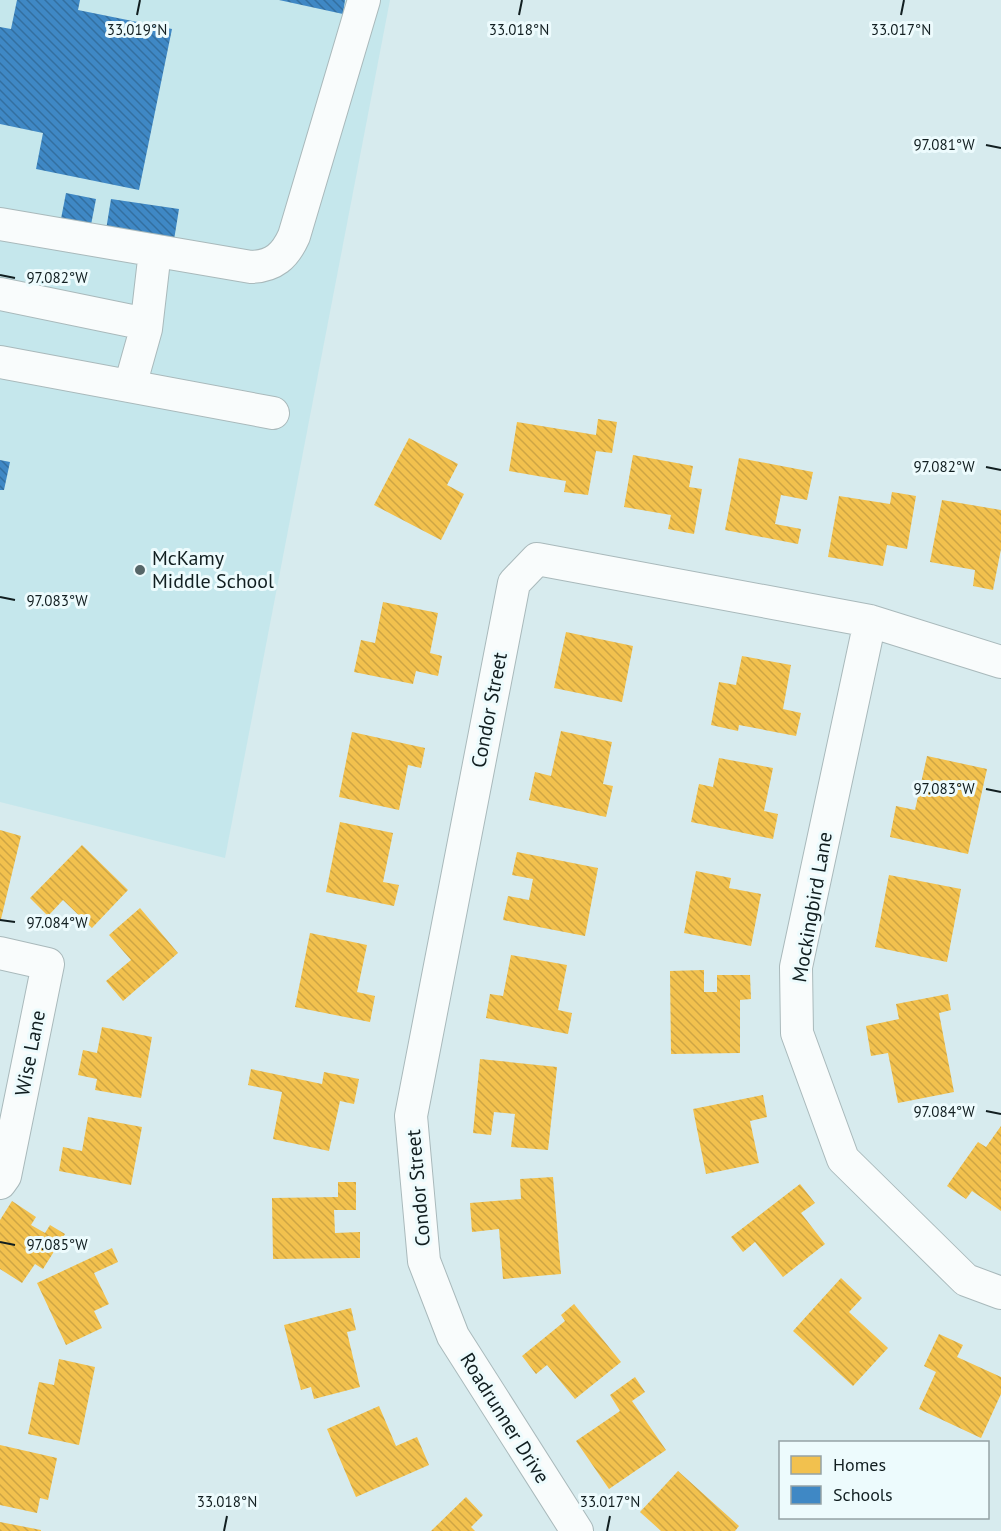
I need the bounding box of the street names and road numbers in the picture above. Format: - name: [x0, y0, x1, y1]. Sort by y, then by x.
- street label: Condor Street: [465, 650, 513, 770]
- street label: Mockingbird Lane: [786, 830, 838, 984]
- street label: Wise Lane: [9, 1008, 51, 1098]
- street label: Condor Street: [400, 1128, 436, 1247]
- street label: Roadrunner Drive: [455, 1348, 555, 1488]

